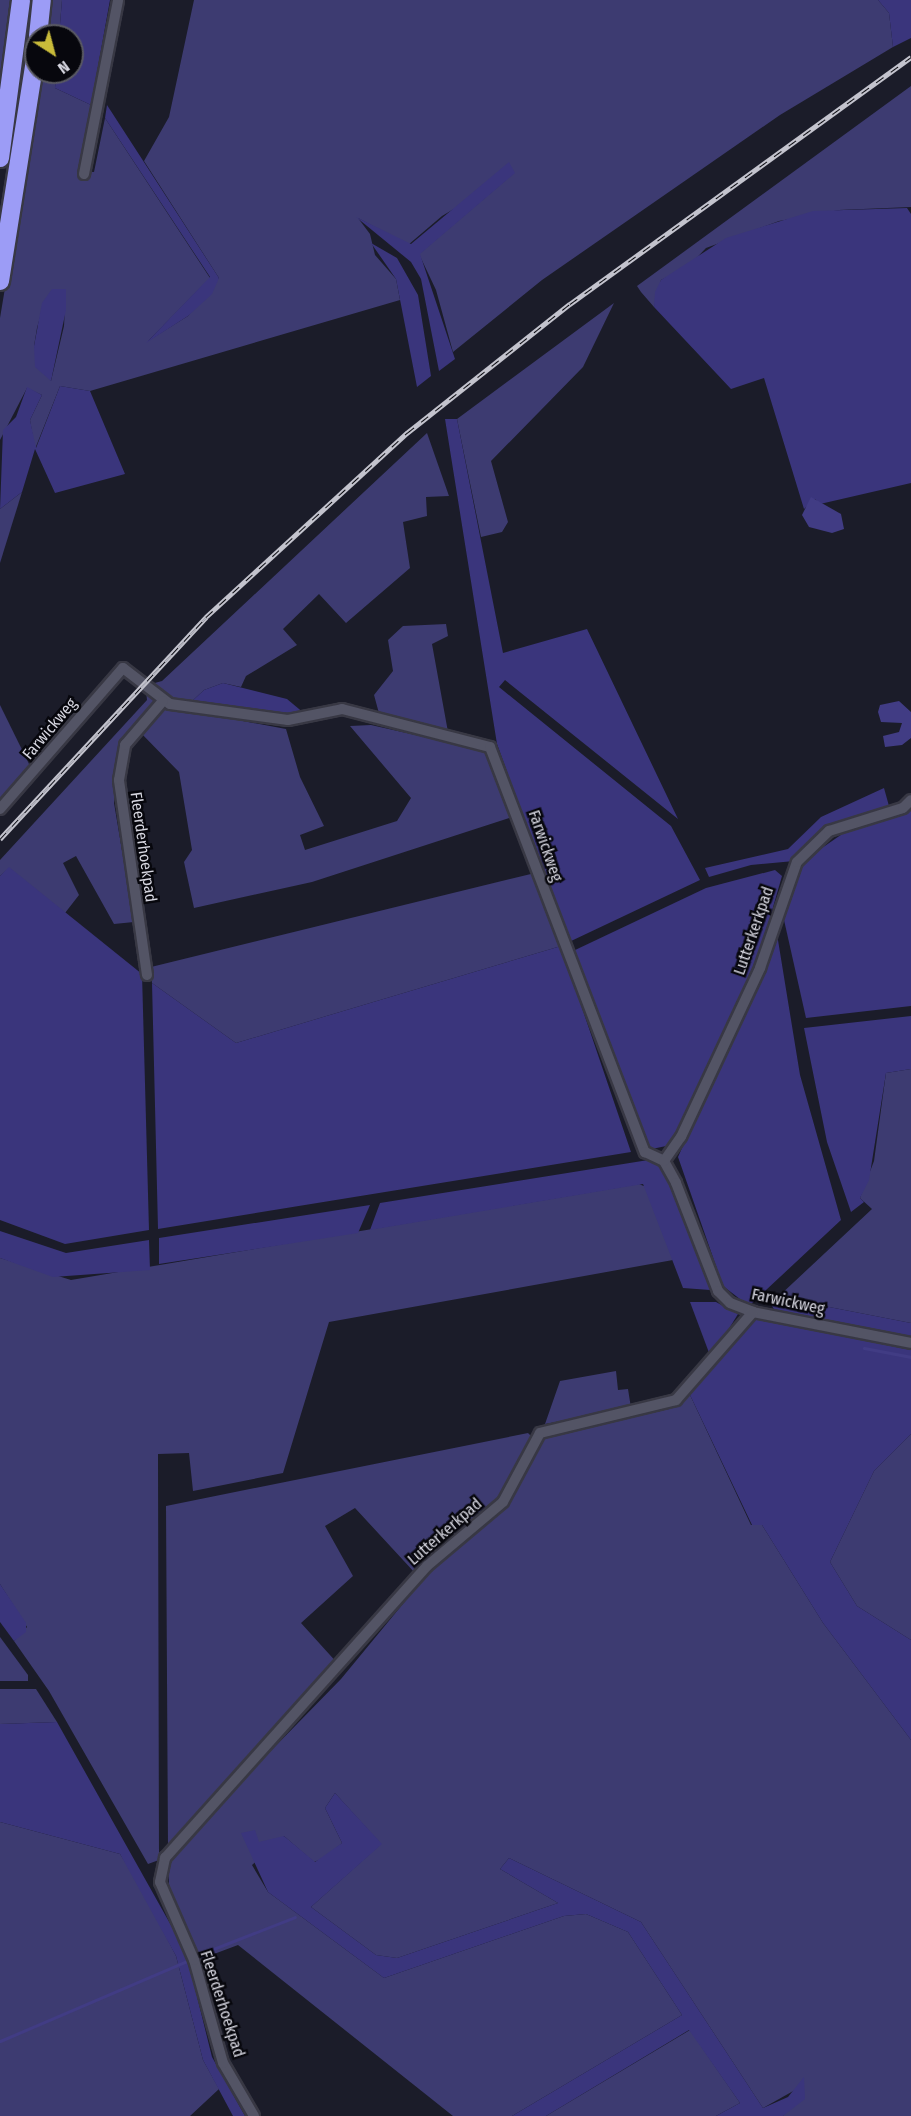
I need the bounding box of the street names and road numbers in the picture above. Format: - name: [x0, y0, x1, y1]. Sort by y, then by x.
- street label: Farwickweg: [19, 694, 81, 764]
- street label: Fleerderhoekpad: [126, 791, 160, 903]
- street label: Farwickweg: [524, 808, 566, 884]
- street label: Lutterkerkpad: [730, 884, 778, 978]
- street label: Farwickweg: [750, 1285, 826, 1319]
- street label: Lutterkerkpad: [404, 1495, 486, 1569]
- street label: Fleerderhoekpad: [196, 1948, 248, 2060]

